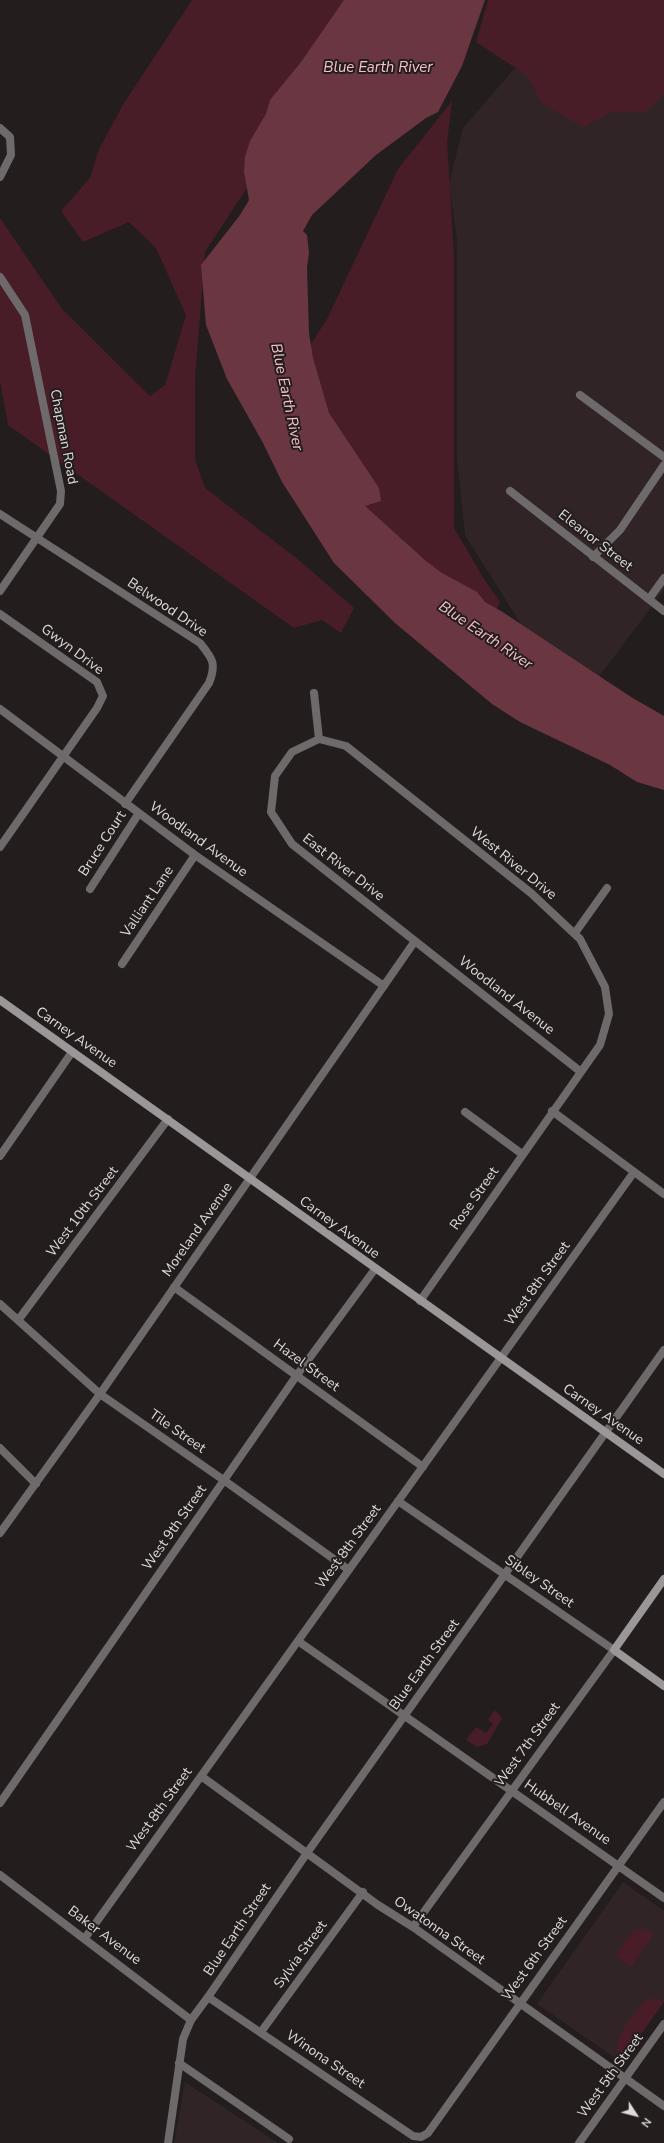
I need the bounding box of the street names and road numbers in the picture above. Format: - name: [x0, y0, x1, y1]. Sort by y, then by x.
- street label: Chapman Road: [46, 388, 80, 486]
- street label: Eleanor Street: [555, 507, 635, 575]
- street label: Belwood Drive: [124, 575, 210, 641]
- street label: Gwyn Drive: [37, 621, 107, 679]
- street label: Woodland Avenue: [146, 799, 250, 881]
- street label: Bruce Court: [76, 808, 130, 880]
- street label: West River Drive: [466, 824, 560, 904]
- street label: East River Drive: [299, 831, 387, 905]
- street label: Valliant Lane: [118, 863, 178, 941]
- street label: Woodland Avenue: [455, 953, 557, 1039]
- street label: Carney Avenue: [32, 1004, 120, 1072]
- street label: West 10th Street: [44, 1164, 122, 1260]
- street label: Rose Street: [447, 1164, 503, 1234]
- street label: Moreland Avenue: [159, 1180, 237, 1280]
- street label: Carney Avenue: [295, 1193, 383, 1263]
- street label: West 8th Street: [502, 1239, 574, 1329]
- street label: Hazel Street: [270, 1336, 342, 1396]
- street label: Carney Avenue: [559, 1381, 647, 1449]
- street label: Tile Street: [146, 1406, 208, 1458]
- street label: West 9th Street: [139, 1482, 211, 1574]
- street label: West 8th Street: [313, 1502, 385, 1592]
- street label: Sibley Street: [501, 1552, 577, 1612]
- street label: Blue Earth Street: [386, 1616, 464, 1714]
- street label: West 7th Street: [492, 1700, 564, 1790]
- street label: West 8th Street: [124, 1765, 196, 1855]
- street label: Hubbell Avenue: [520, 1777, 614, 1849]
- street label: Blue Earth Street: [201, 1881, 275, 1979]
- street label: Owatonna Street: [390, 1893, 488, 1969]
- street label: Baker Avenue: [64, 1903, 144, 1969]
- street label: West 6th Street: [499, 1914, 571, 2004]
- street label: Sylvia Street: [271, 1918, 331, 1992]
- street label: Winona Street: [282, 2027, 368, 2093]
- street label: West 5th Street: [575, 2031, 647, 2121]

